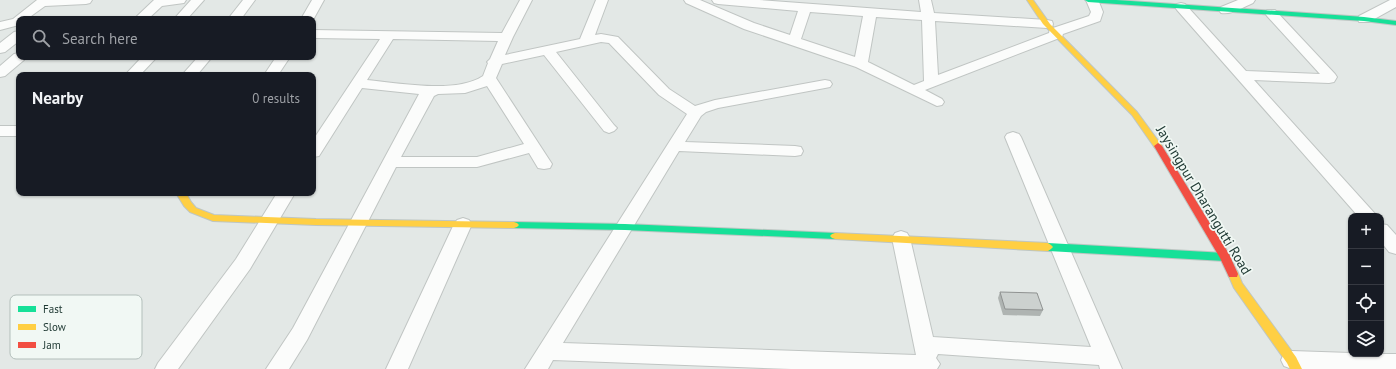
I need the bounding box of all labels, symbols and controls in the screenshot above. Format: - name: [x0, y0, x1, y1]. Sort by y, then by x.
- search box: [16, 16, 316, 60]
- icon: search: [30, 27, 52, 49]
- text: Search here: [62, 29, 138, 48]
- text: Nearby: [32, 87, 83, 109]
- text: 0 results: [252, 90, 300, 107]
- street label: Jaysingpur Dharangutti Road: [1152, 121, 1256, 278]
- map controls: [1348, 213, 1384, 357]
- button: +: [1348, 213, 1384, 249]
- button: −: [1348, 249, 1384, 285]
- button: locate: [1348, 285, 1384, 321]
- legend: [10, 295, 142, 359]
- text: Fast: [43, 302, 63, 316]
- text: Slow: [43, 320, 66, 334]
- button: layers: [1348, 321, 1384, 357]
- text: Jam: [42, 338, 61, 352]

